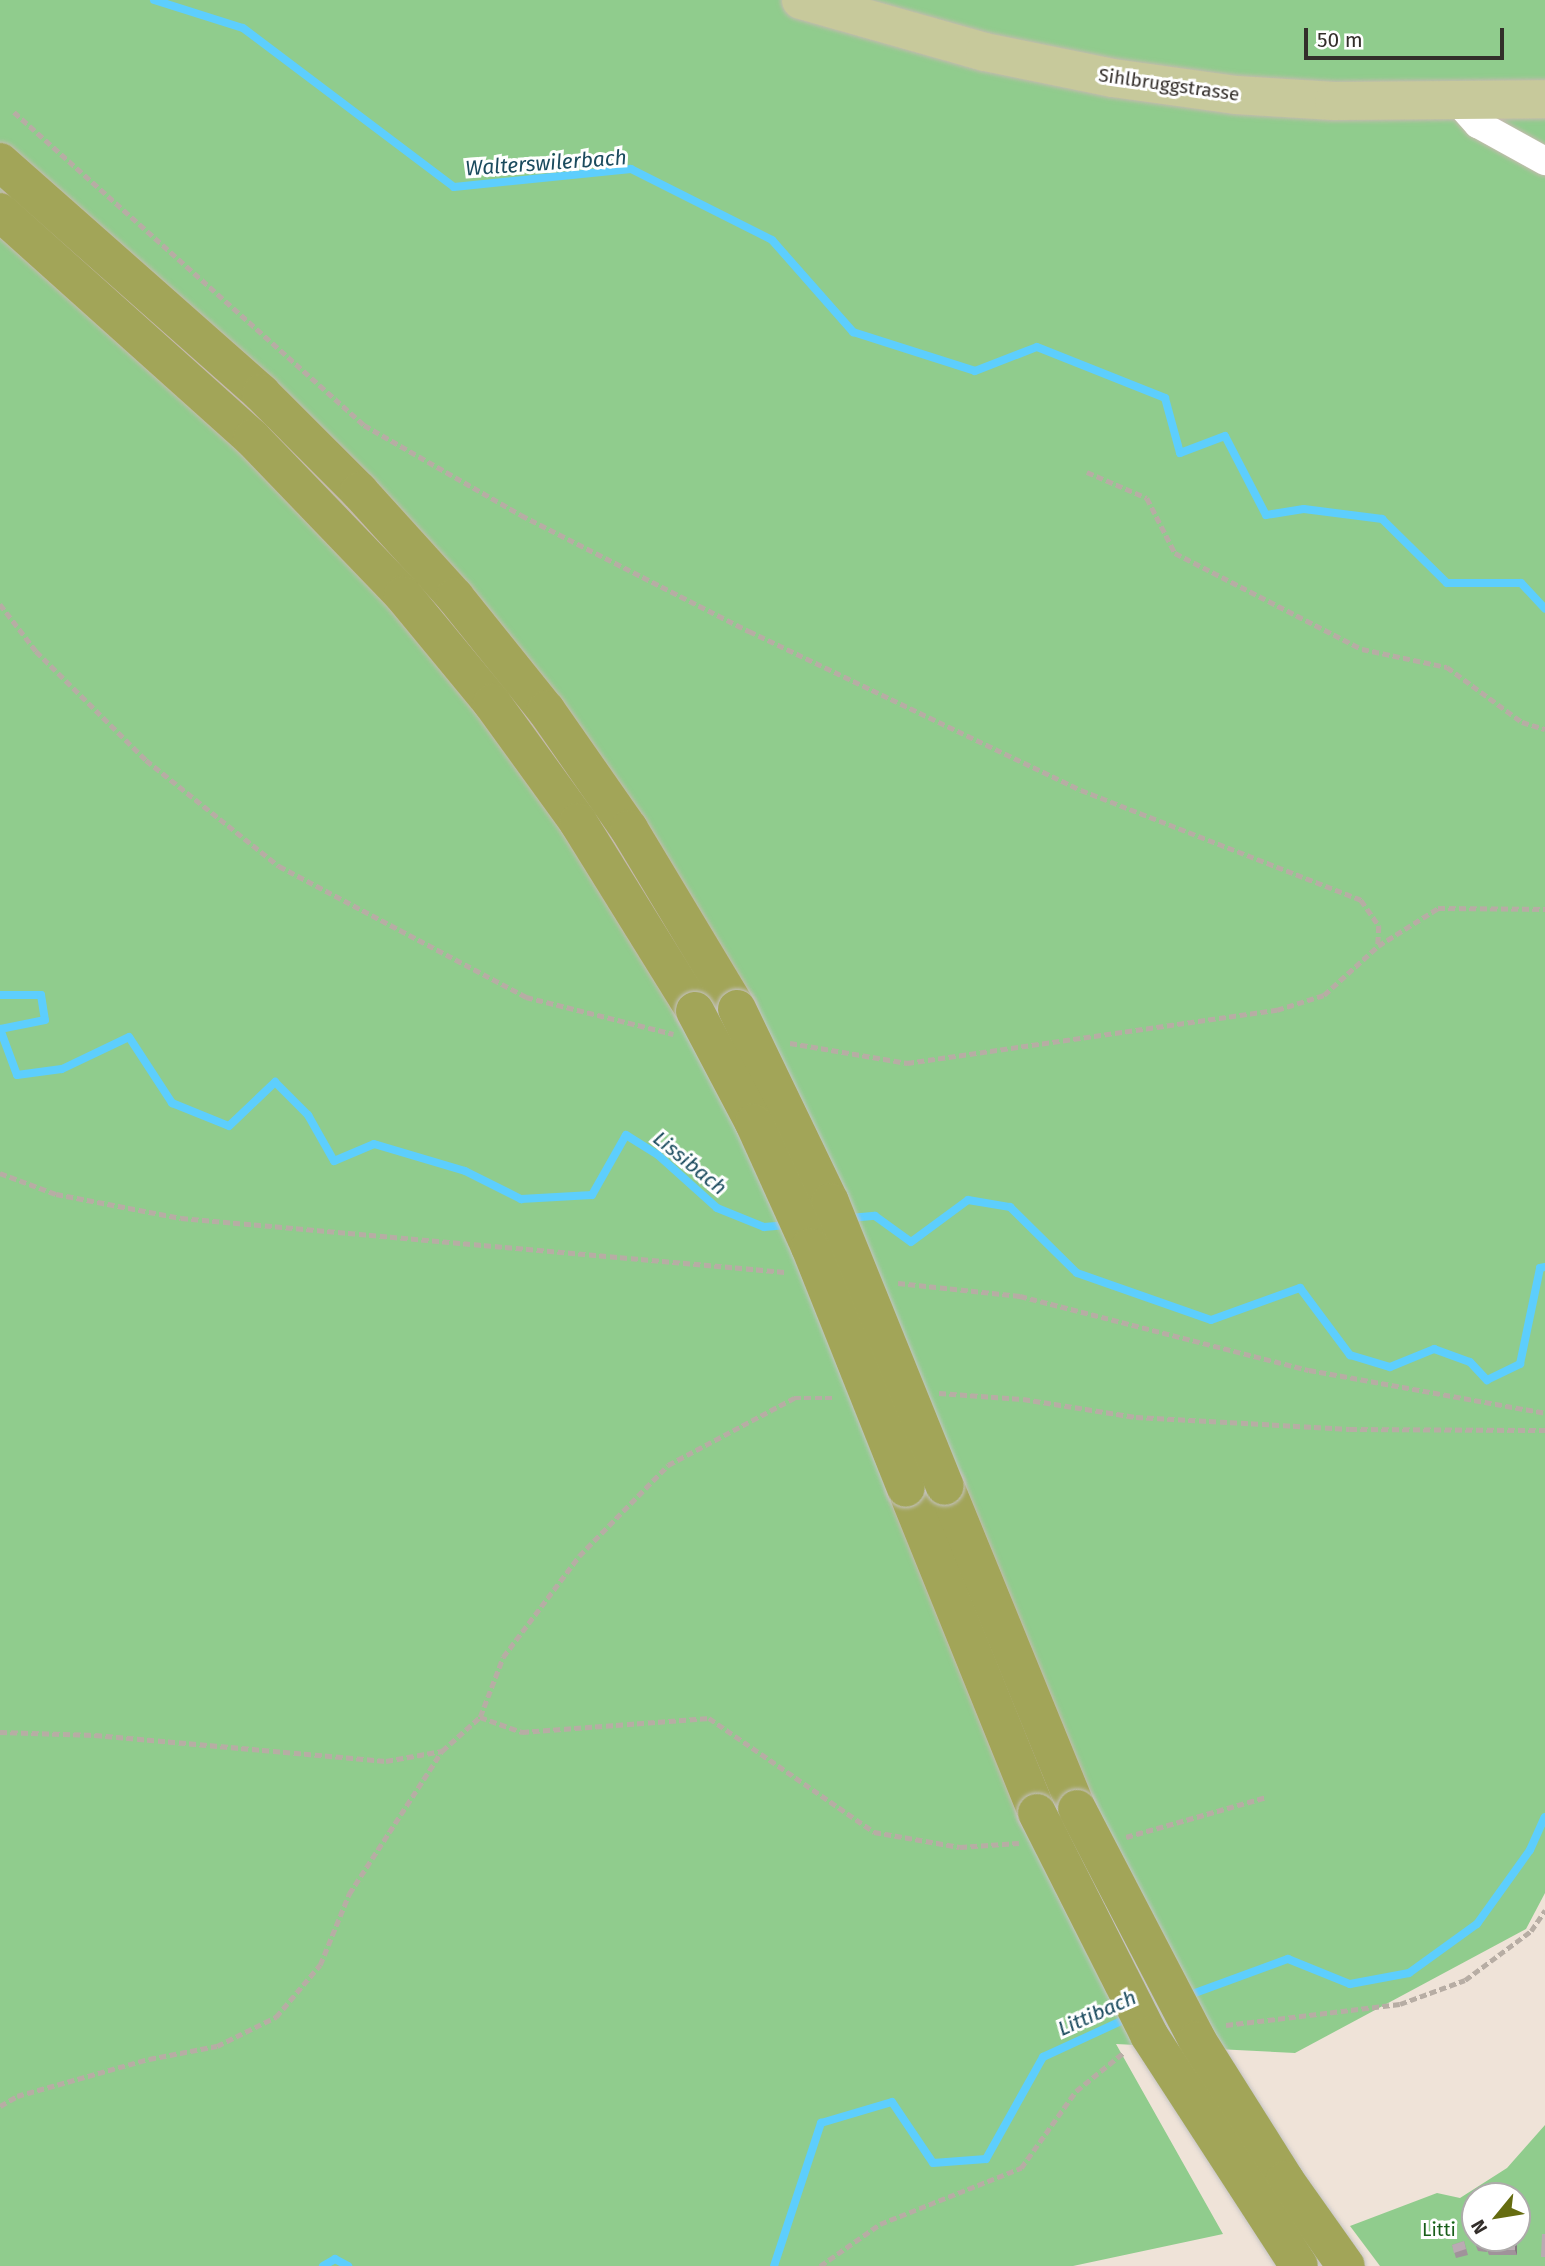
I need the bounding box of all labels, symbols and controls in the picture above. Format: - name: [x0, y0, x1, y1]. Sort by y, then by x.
- scale bar: [1307, 14, 1506, 58]
- text: 50 m: [1317, 27, 1363, 53]
- street label: Sihlbruggstrasse: [1097, 64, 1241, 106]
- water label: Walterswilerbach: [464, 145, 628, 181]
- water label: Lissibach: [648, 1126, 732, 1200]
- water label: Littibach: [1054, 1985, 1140, 2041]
- north arrow: [1461, 2182, 1531, 2252]
- text: N: [1466, 2216, 1492, 2238]
- park label: Litti: [1422, 2219, 1456, 2241]

